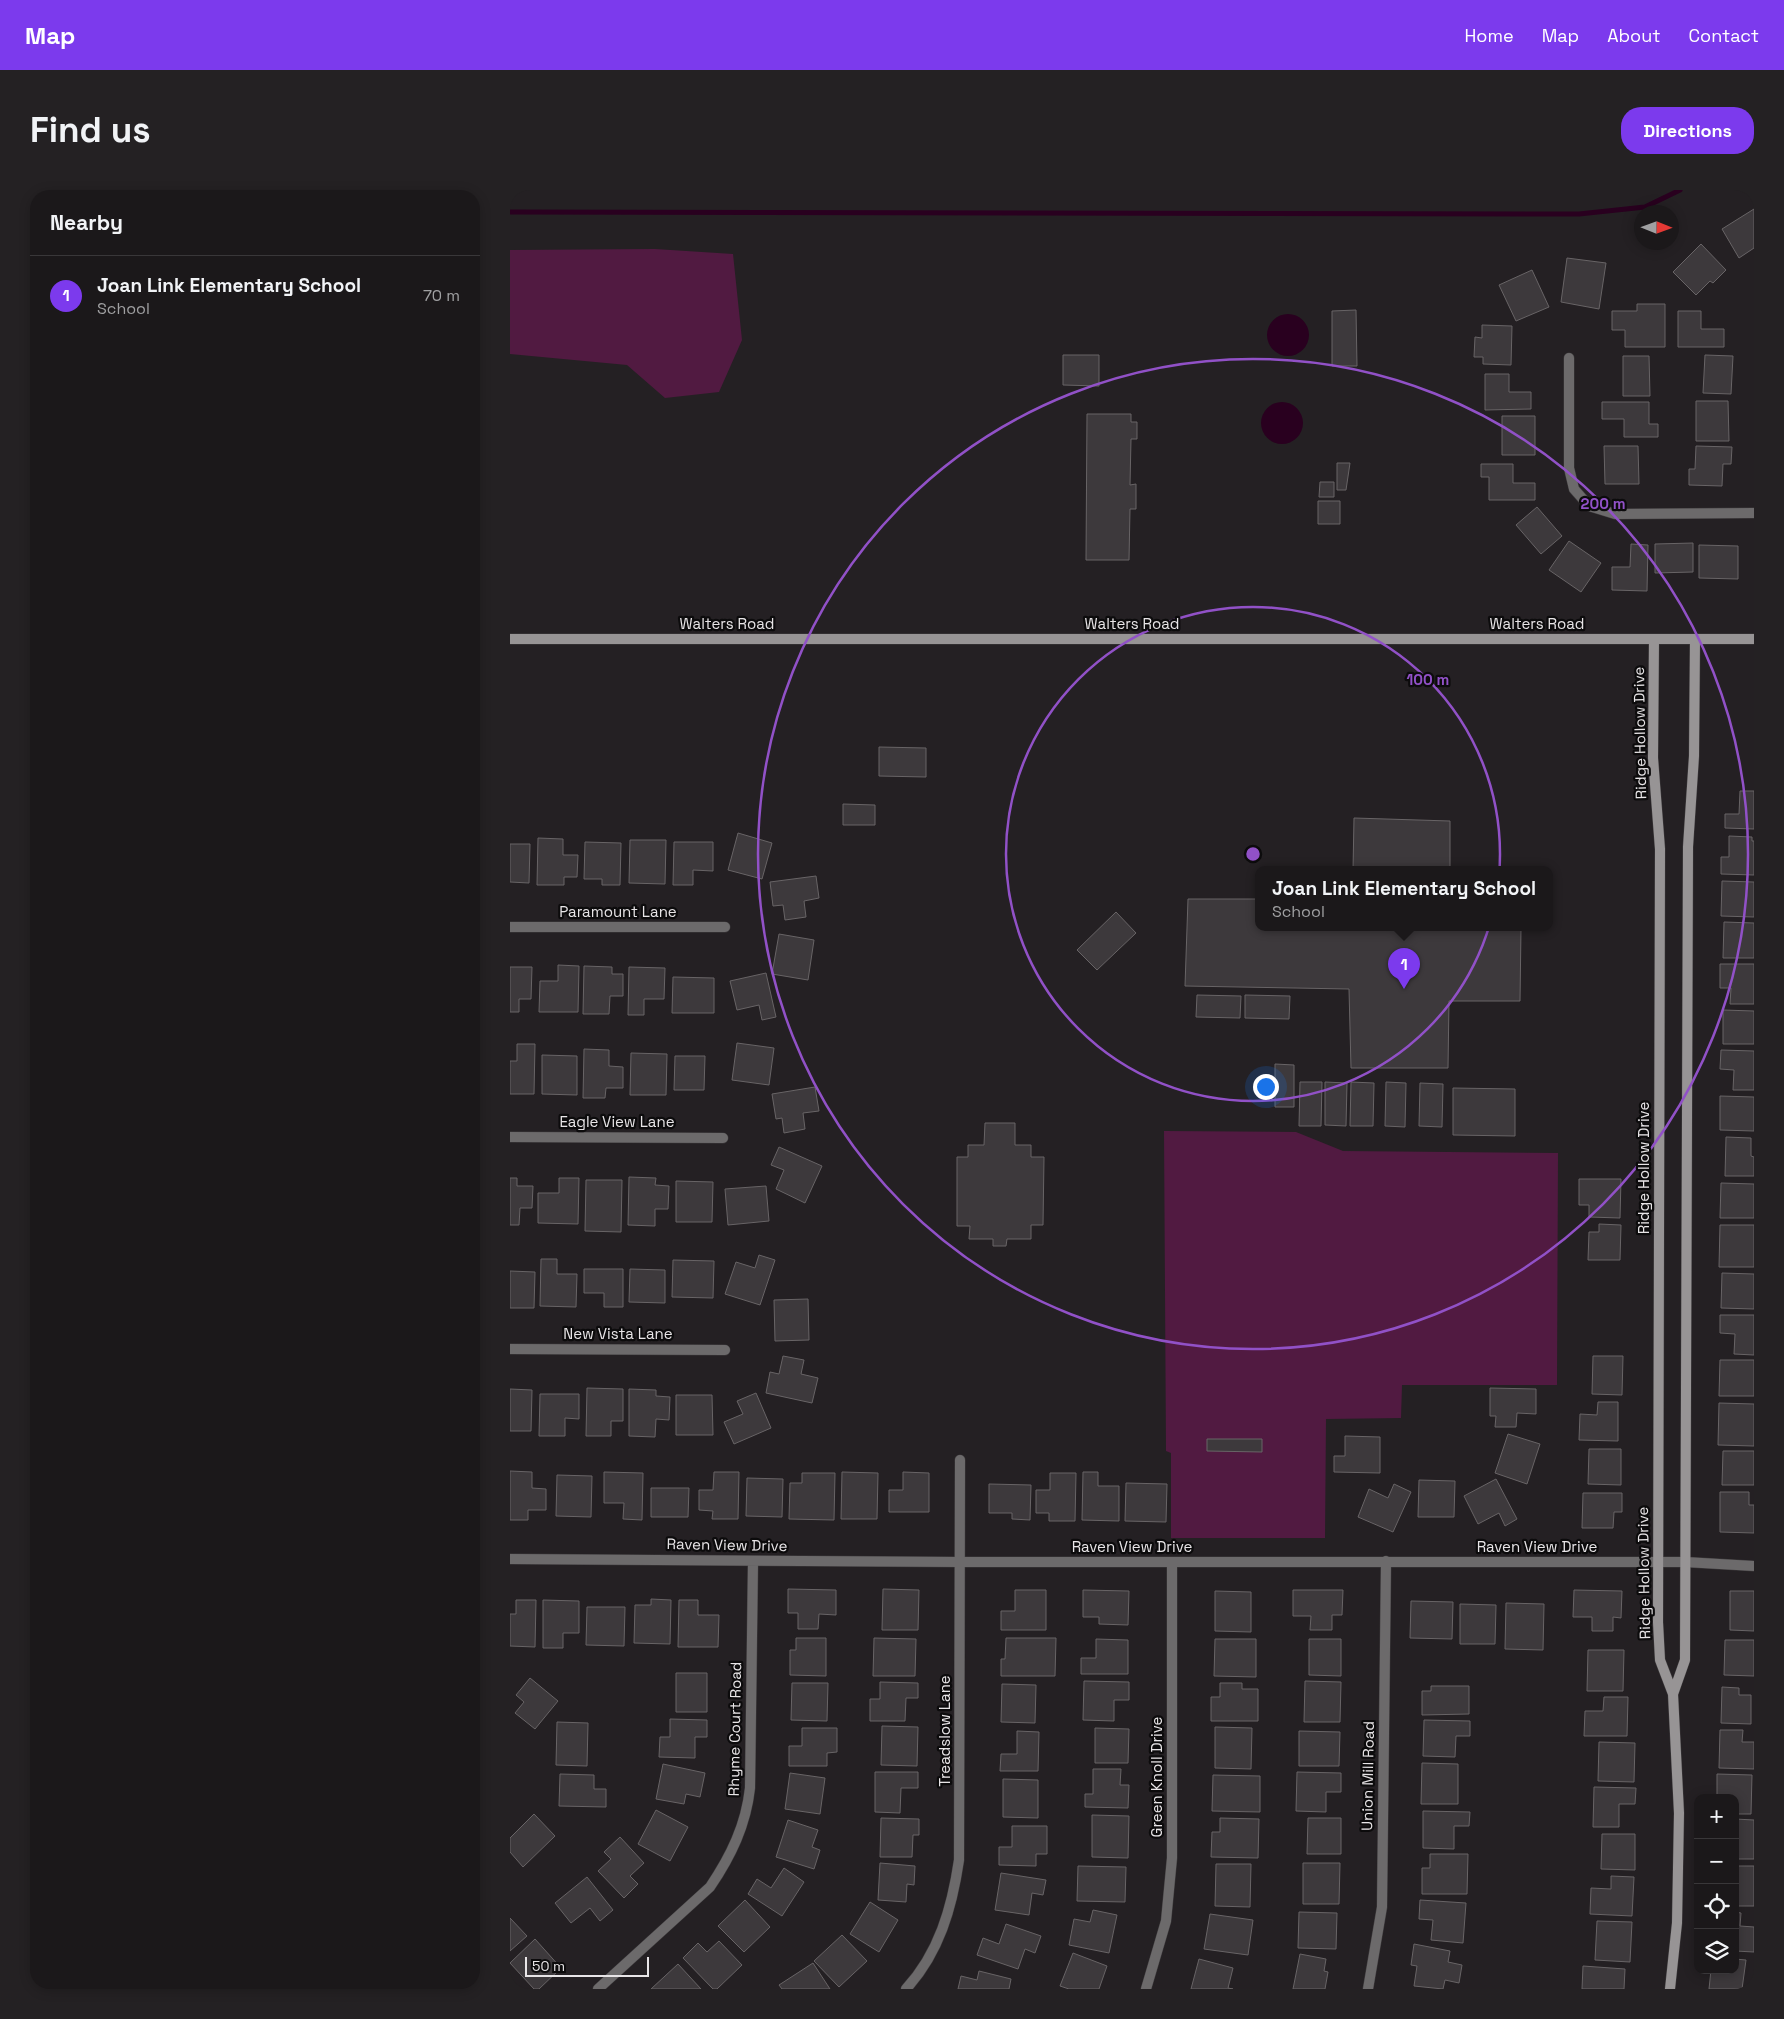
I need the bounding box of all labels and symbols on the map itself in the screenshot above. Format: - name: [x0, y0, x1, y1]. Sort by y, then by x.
- north arrow: [1634, 205, 1679, 250]
- text: 200 m: [1581, 494, 1625, 513]
- street label: Walters Road: [680, 614, 774, 633]
- street label: Walters Road: [1085, 614, 1179, 633]
- street label: Walters Road: [1490, 614, 1584, 633]
- street label: Ridge Hollow Drive: [1629, 666, 1650, 799]
- text: 100 m: [1407, 670, 1449, 689]
- centre of rings: [1244, 845, 1262, 863]
- street label: Paramount Lane: [559, 902, 677, 921]
- pin: 1: [1388, 948, 1420, 989]
- your location: [1253, 1074, 1279, 1100]
- street label: Ridge Hollow Drive: [1634, 1102, 1653, 1234]
- street label: Eagle View Lane: [559, 1112, 675, 1131]
- street label: New Vista Lane: [563, 1324, 673, 1343]
- street label: Ridge Hollow Drive: [1633, 1506, 1654, 1639]
- street label: Raven View Drive: [667, 1534, 788, 1555]
- street label: Raven View Drive: [1072, 1537, 1192, 1556]
- street label: Raven View Drive: [1477, 1537, 1597, 1556]
- street label: Rhyme Court Road: [724, 1661, 745, 1796]
- street label: Treadslow Lane: [935, 1675, 954, 1787]
- street label: Green Knoll Drive: [1147, 1716, 1166, 1837]
- street label: Union Mill Road: [1357, 1721, 1378, 1831]
- scale bar: [525, 1954, 649, 1977]

